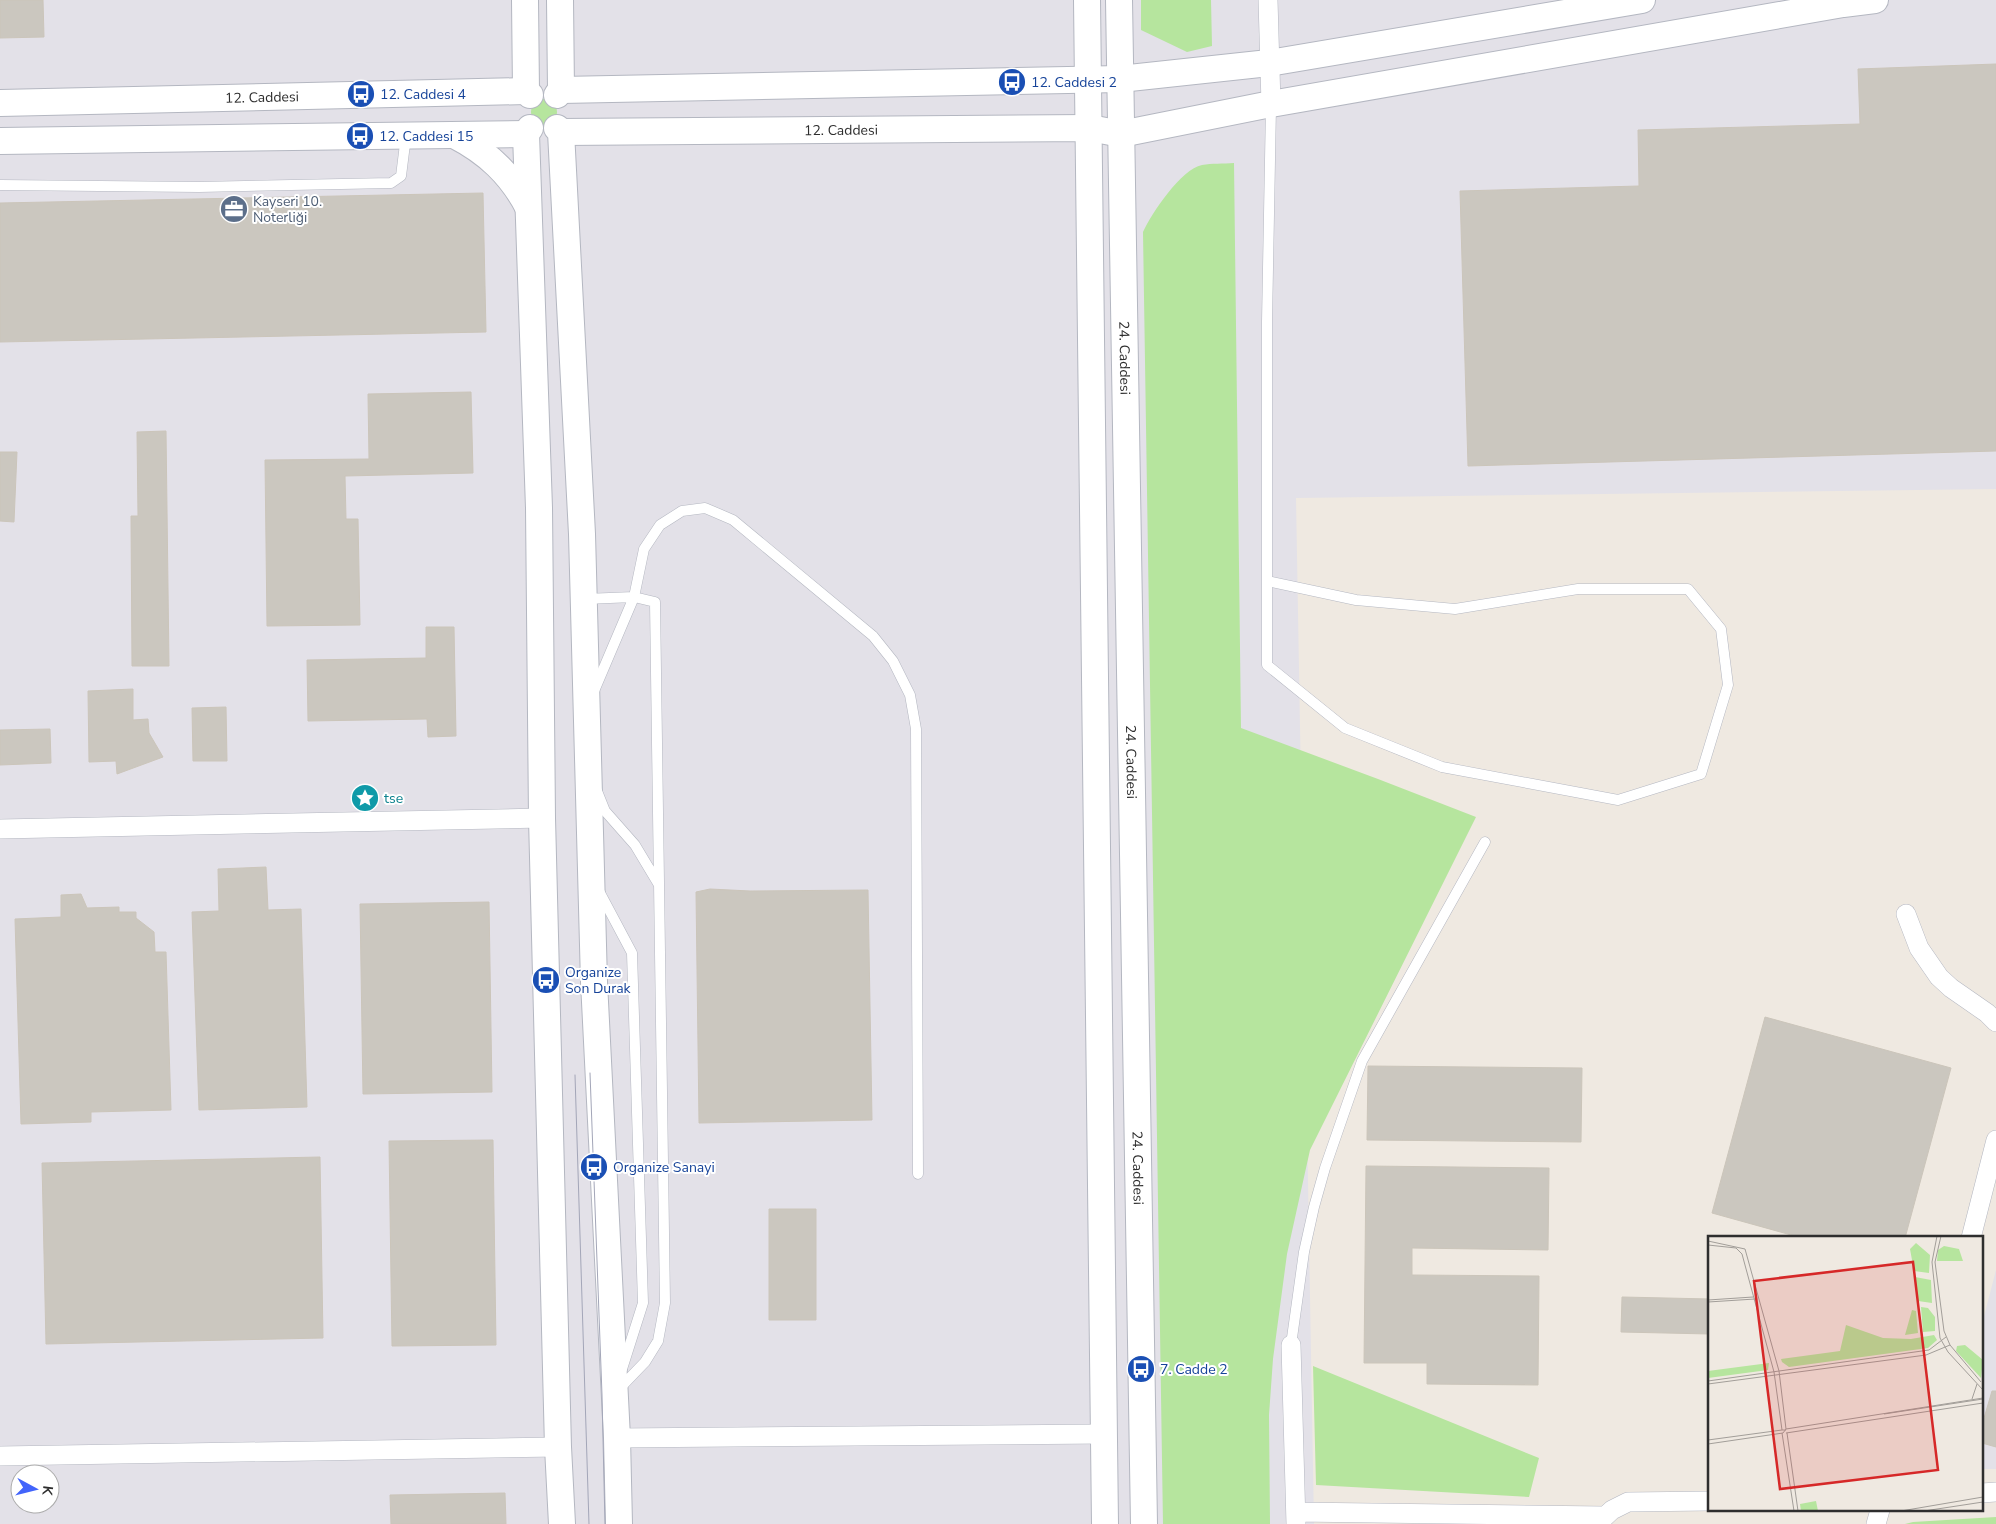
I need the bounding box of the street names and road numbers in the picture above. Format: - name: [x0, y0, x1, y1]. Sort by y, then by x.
- street label: 12. Caddesi: [225, 87, 299, 107]
- street label: 12. Caddesi: [804, 120, 878, 140]
- street label: 24. Caddesi: [1115, 321, 1135, 395]
- street label: 24. Caddesi: [1121, 725, 1142, 799]
- street label: 24. Caddesi: [1128, 1131, 1148, 1205]

